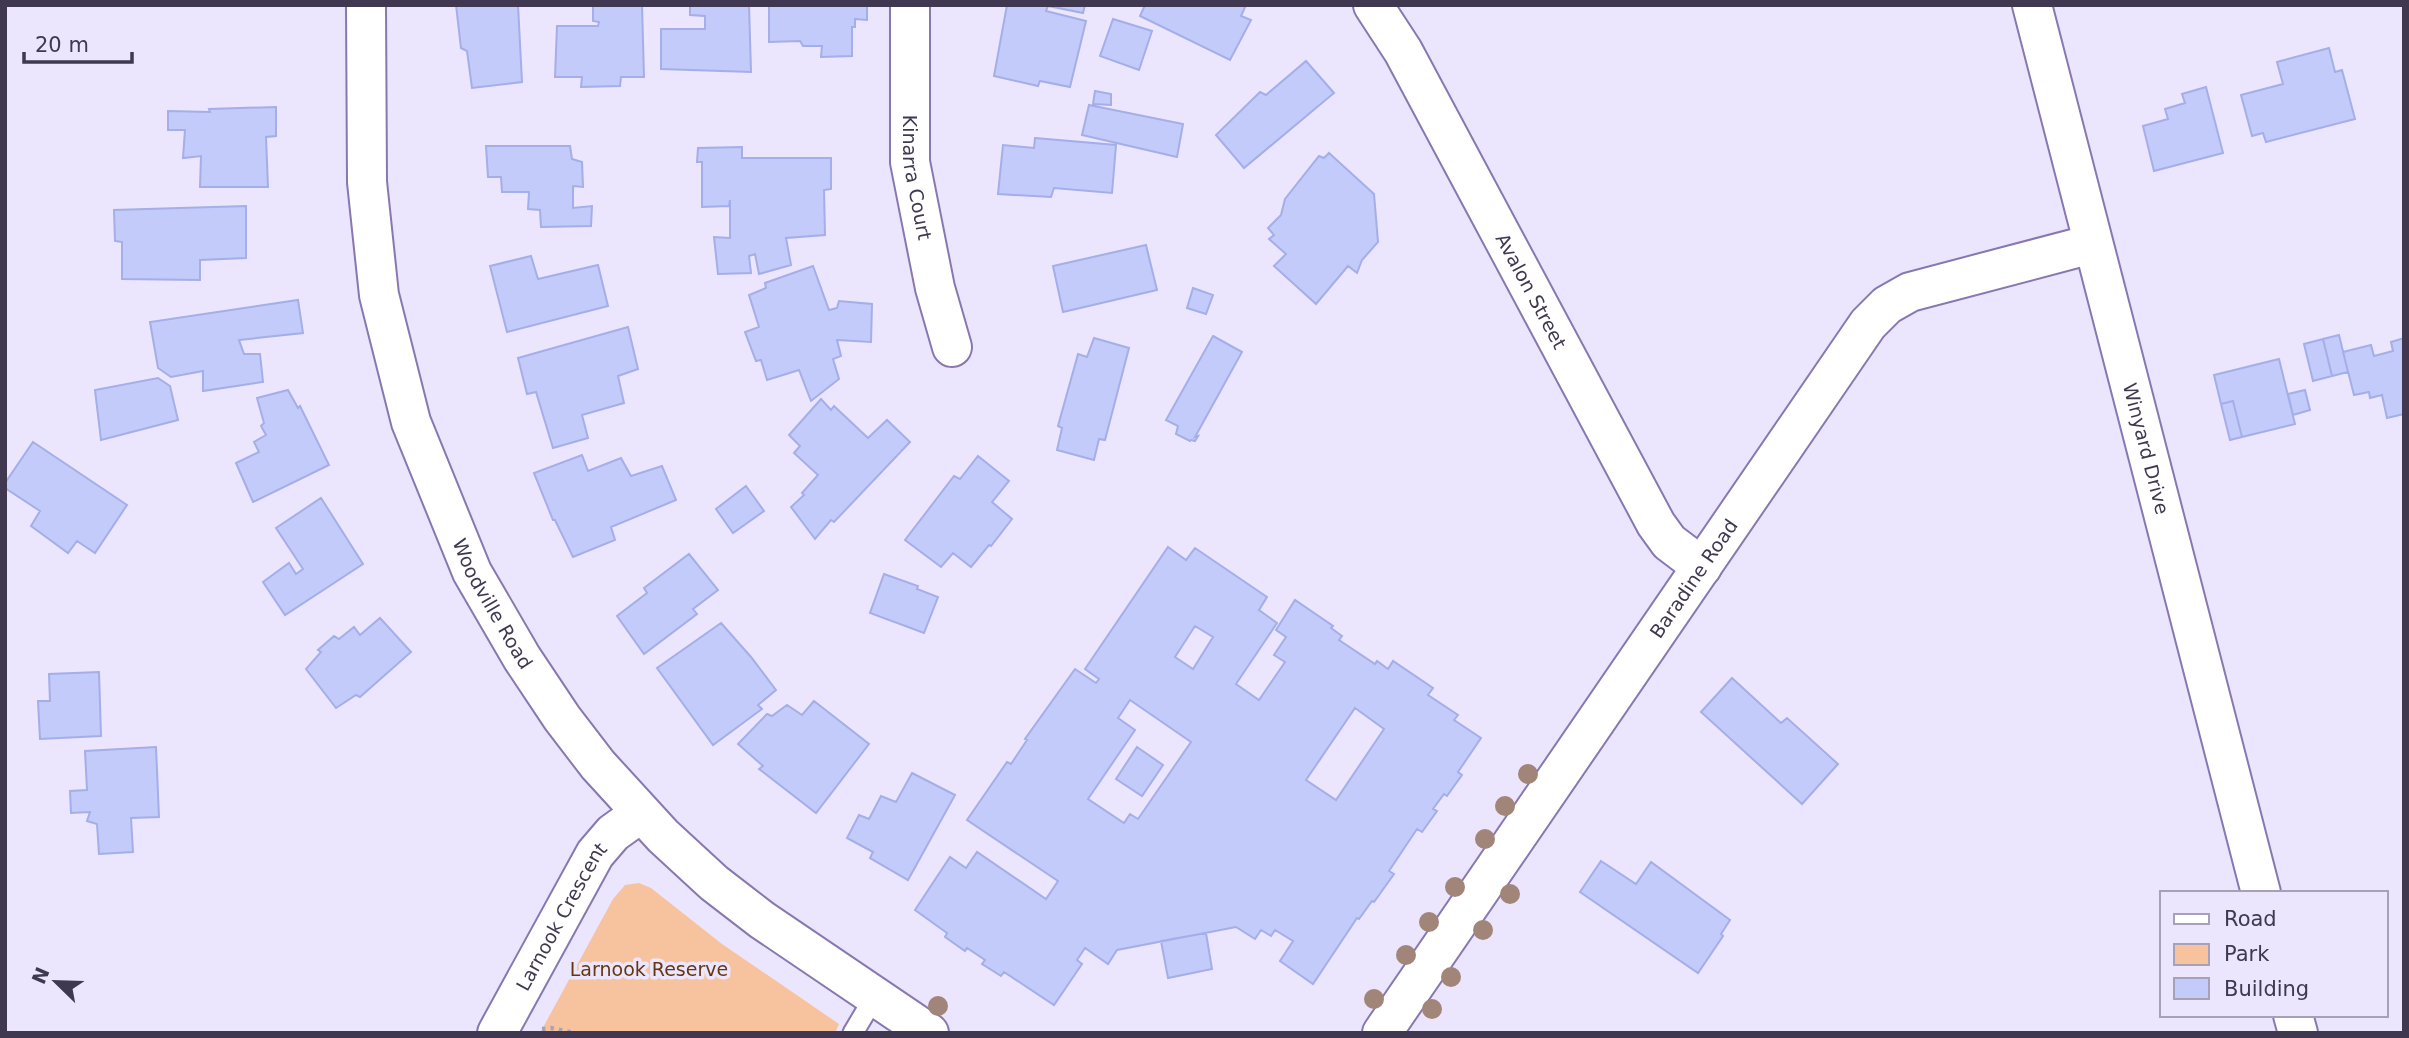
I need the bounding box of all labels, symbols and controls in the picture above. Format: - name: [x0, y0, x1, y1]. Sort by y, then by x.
- scale bar: [24, 21, 133, 65]
- text: 20 m: [35, 33, 89, 57]
- street label: Kinarra Court: [899, 115, 936, 242]
- street label: Avalon Street: [1492, 229, 1571, 352]
- street label: Winyard Drive: [2119, 380, 2174, 517]
- street label: Baradine Road: [1645, 515, 1742, 642]
- street label: Woodville Road: [449, 535, 537, 673]
- street label: Larnook Crescent: [511, 838, 611, 994]
- legend: [2160, 891, 2388, 1017]
- text: Road: [2224, 907, 2277, 931]
- text: Park: [2224, 942, 2270, 966]
- north arrow: [21, 947, 91, 1017]
- park label: Larnook Reserve: [570, 958, 728, 980]
- text: N: [27, 964, 54, 987]
- text: Building: [2224, 977, 2309, 1001]

